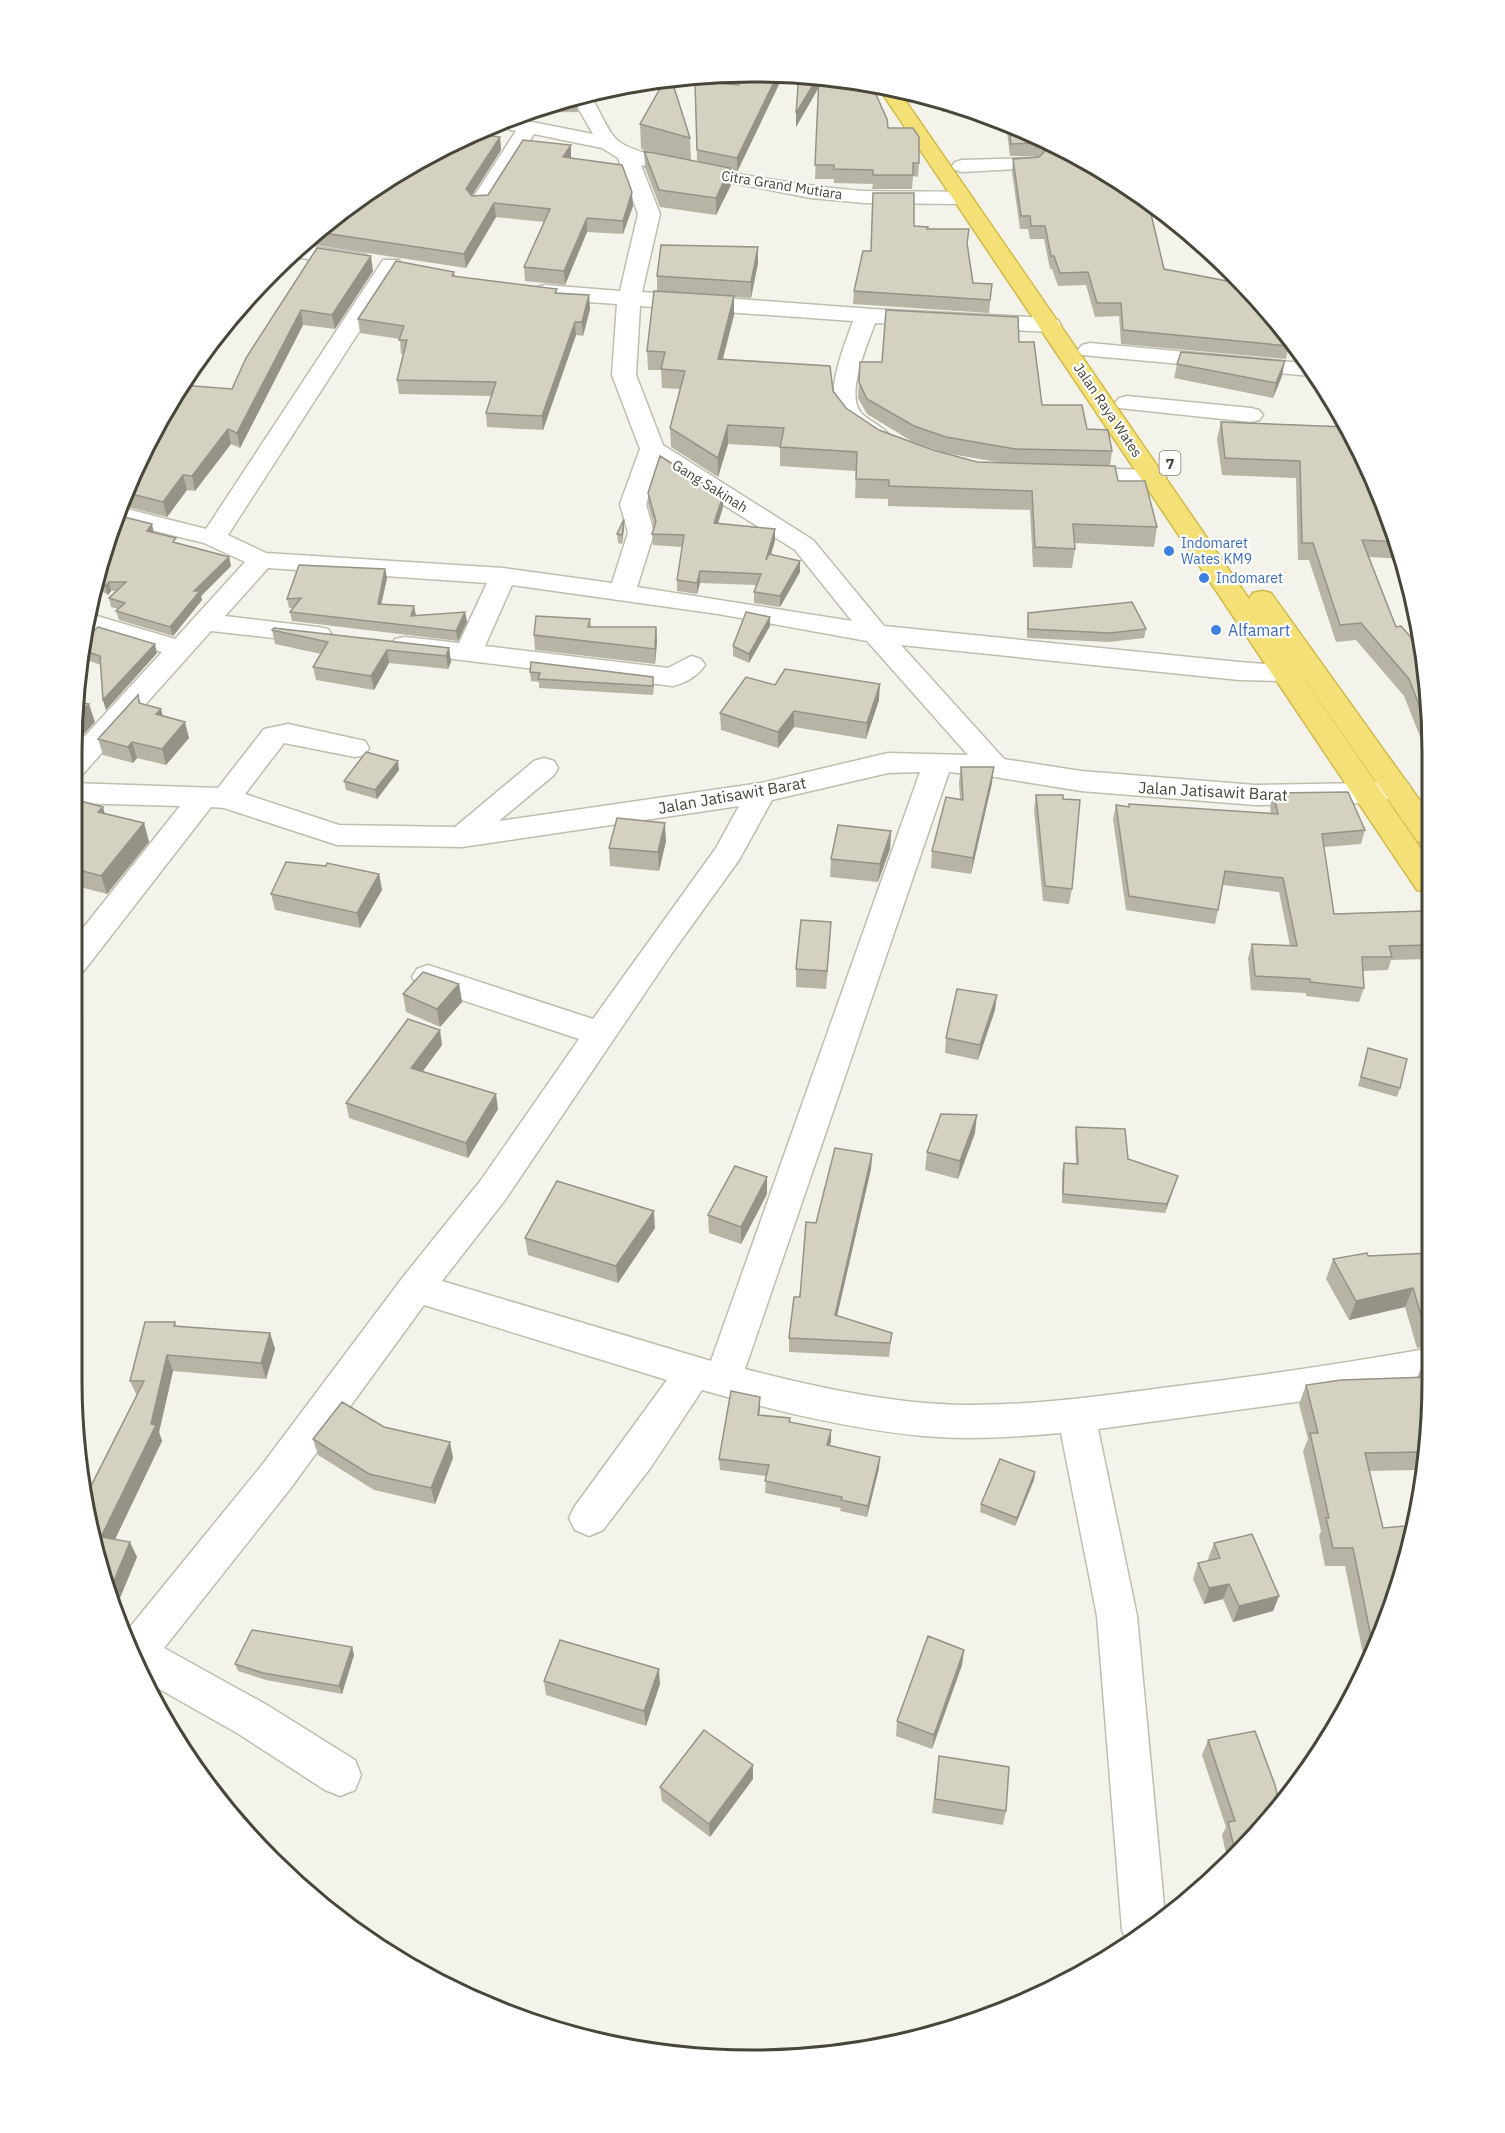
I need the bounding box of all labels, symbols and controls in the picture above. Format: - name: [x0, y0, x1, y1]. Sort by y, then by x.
- street label: Citra Grand Mutiara: [720, 167, 844, 204]
- street label: Jalan Raya Wates: [1070, 359, 1146, 461]
- road number: 7: [1160, 451, 1180, 475]
- street label: Gang Sakinah: [669, 456, 751, 516]
- place label: Indomaret Wates KM9: [1181, 534, 1252, 568]
- marker: Indomaret Wates KM9: [1162, 544, 1176, 558]
- place label: Indomaret: [1216, 569, 1283, 587]
- marker: Indomaret: [1197, 571, 1211, 585]
- place label: Alfamart: [1228, 620, 1290, 640]
- marker: Alfamart: [1209, 623, 1223, 637]
- street label: Jalan Jatisawit Barat: [657, 772, 807, 818]
- street label: Jalan Jatisawit Barat: [1138, 777, 1288, 805]

